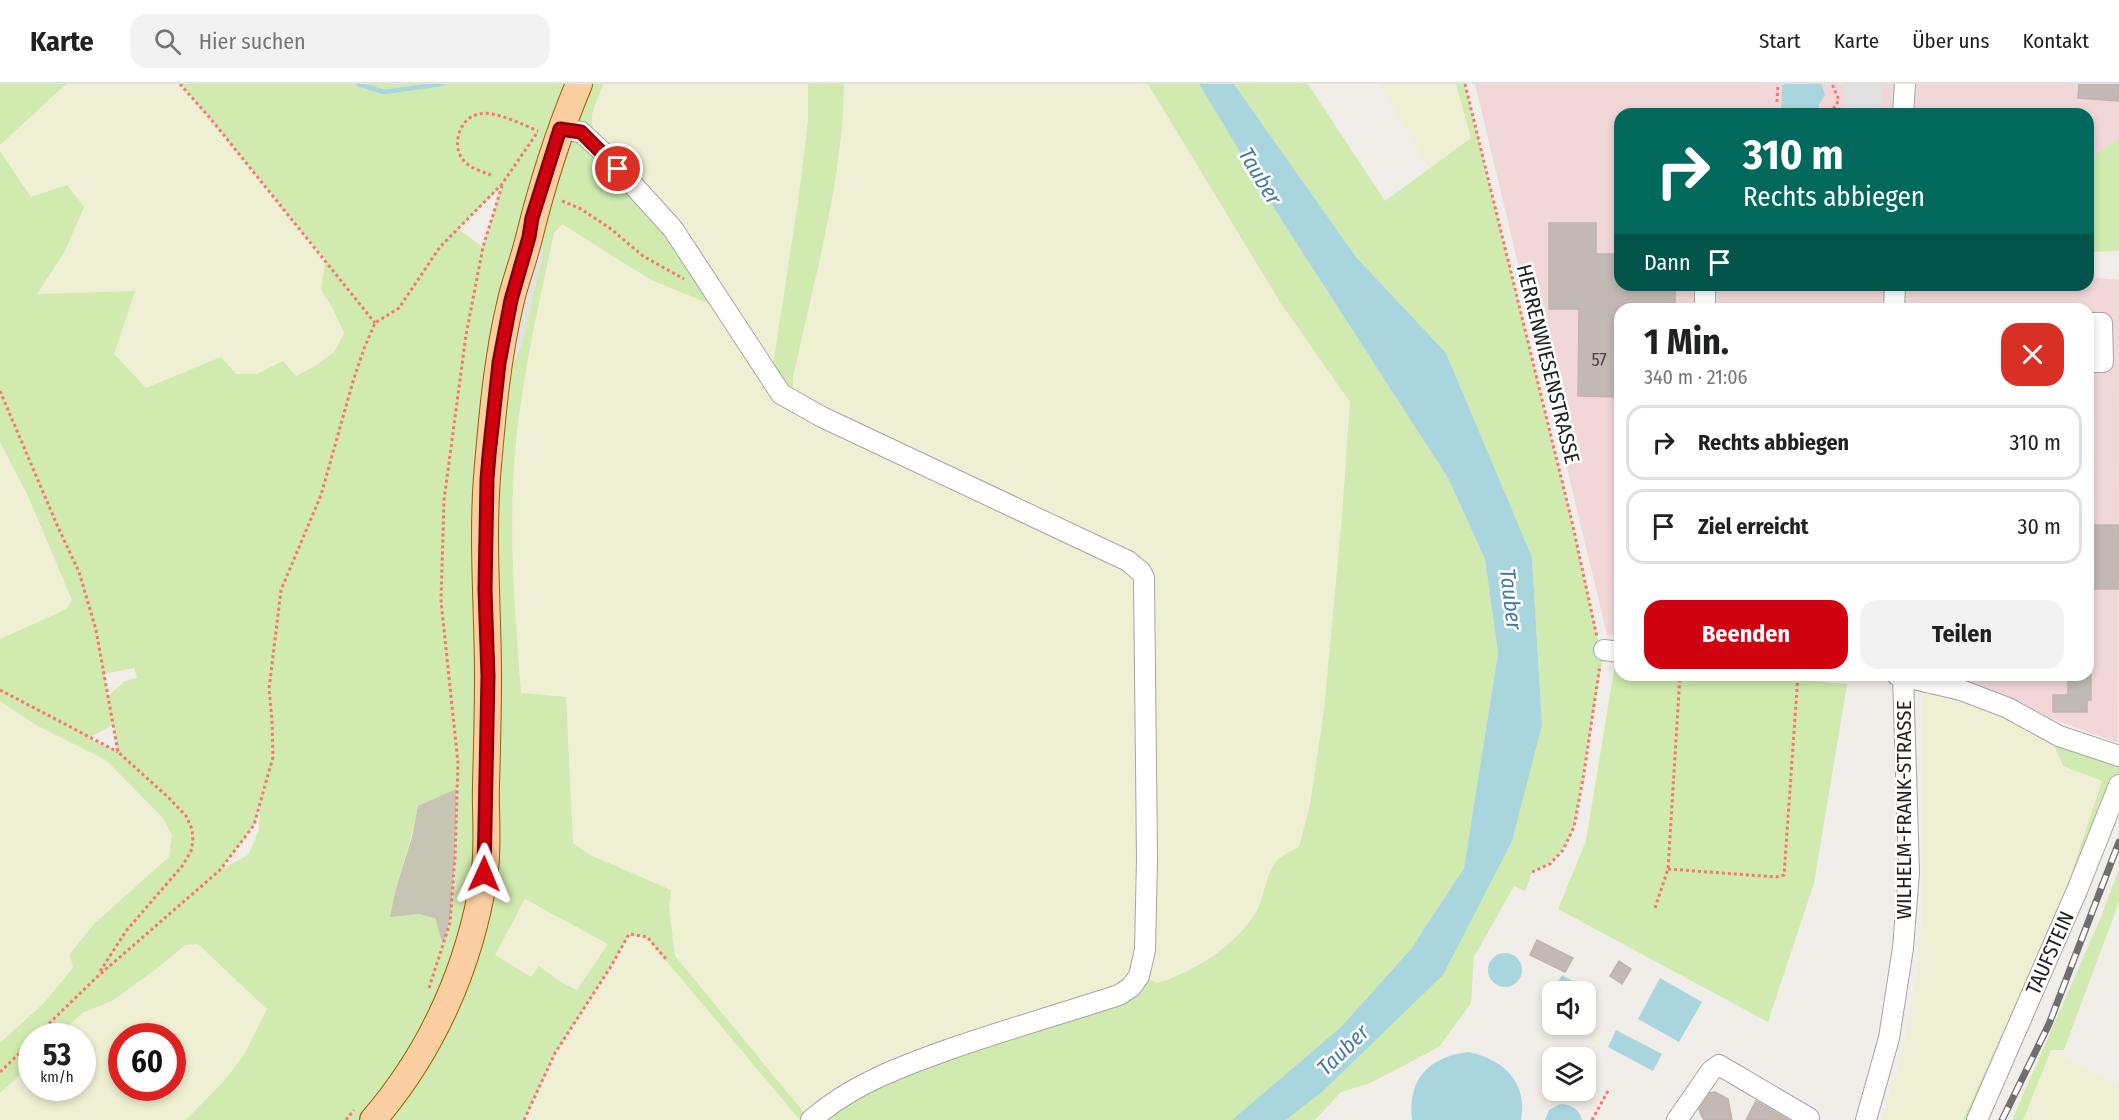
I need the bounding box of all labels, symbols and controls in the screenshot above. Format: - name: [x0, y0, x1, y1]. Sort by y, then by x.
- search box: [130, 14, 550, 68]
- text: Karte: [30, 25, 94, 58]
- icon: search: [151, 25, 184, 58]
- text: Hier suchen: [199, 28, 306, 55]
- text: Start: [1759, 28, 1801, 54]
- text: Karte: [1834, 28, 1879, 54]
- text: Über uns: [1912, 28, 1989, 54]
- text: Kontakt: [2022, 28, 2089, 54]
- text: 310 m: [1743, 130, 1844, 180]
- icon: right: [1644, 132, 1722, 210]
- pin: [592, 143, 643, 194]
- water label: Tauber: [1233, 143, 1288, 210]
- icon: arrive: [601, 152, 634, 185]
- text: Rechts abbiegen: [1743, 181, 1925, 213]
- icon: arrive: [1703, 246, 1736, 279]
- text: Dann: [1644, 249, 1691, 276]
- street label: HERRENWIESENSTRASSE: [1511, 262, 1585, 467]
- text: 1 Min.: [1644, 320, 1729, 364]
- button: close: [2001, 323, 2064, 386]
- house number: 57: [1591, 349, 1607, 371]
- text: 340 m · 21:06: [1644, 365, 1748, 389]
- icon: right: [1647, 426, 1680, 459]
- text: Rechts abbiegen: [1698, 429, 1849, 456]
- text: 310 m: [2009, 429, 2061, 456]
- icon: arrive: [1647, 510, 1680, 543]
- text: Ziel erreicht: [1698, 513, 1809, 540]
- text: 30 m: [2018, 513, 2061, 540]
- water label: Tauber: [1494, 567, 1528, 632]
- button: Beenden: [1644, 600, 1848, 669]
- button: Teilen: [1860, 600, 2064, 669]
- street label: WILHELM-FRANK-STRASSE: [1891, 700, 1917, 920]
- position arrow: [452, 842, 516, 906]
- street label: TAUFSTEIN: [2020, 907, 2080, 999]
- map controls: [1542, 981, 1596, 1101]
- button: sound: [1542, 981, 1596, 1035]
- water label: Tauber: [1312, 1018, 1375, 1081]
- speed limit sign: 60: [108, 1023, 186, 1101]
- text: 53: [43, 1037, 71, 1073]
- button: layers: [1542, 1047, 1596, 1101]
- text: km/h: [40, 1068, 74, 1086]

